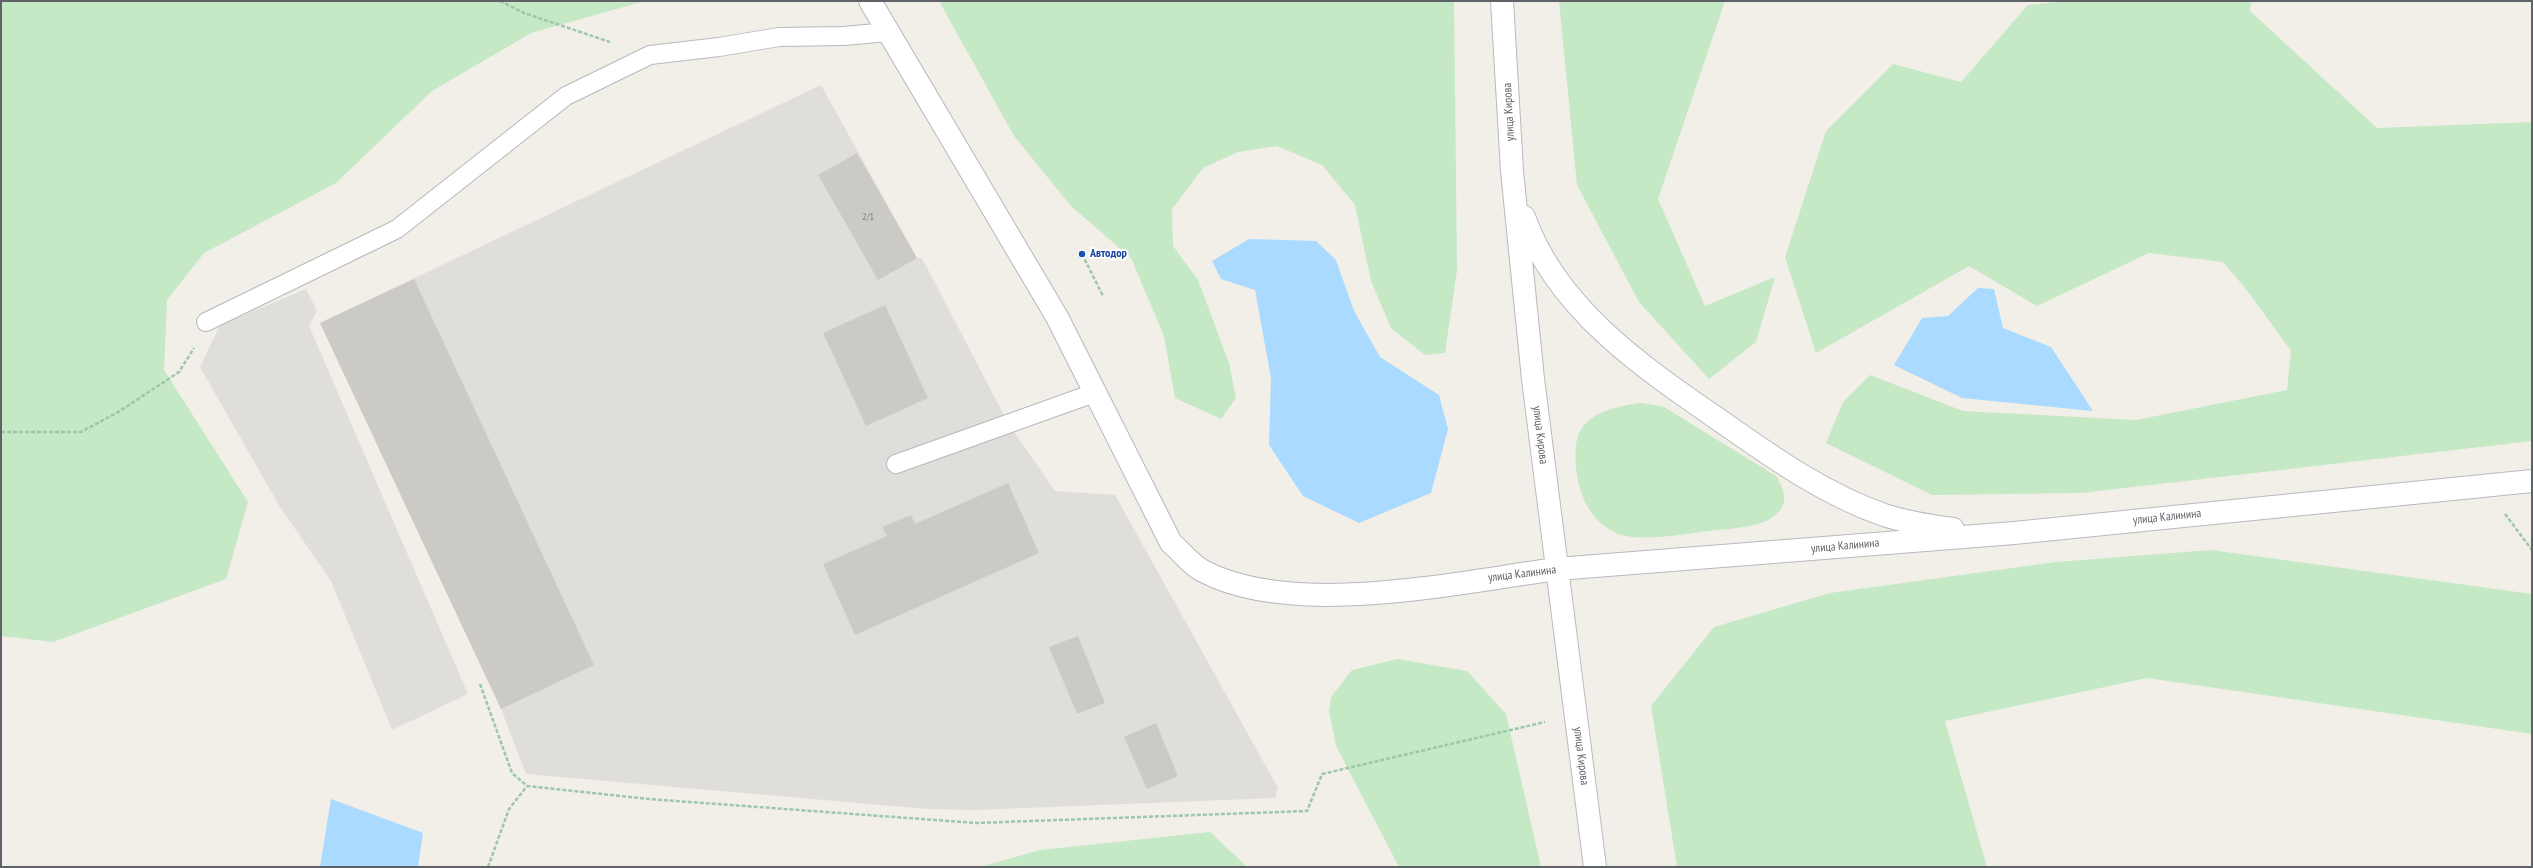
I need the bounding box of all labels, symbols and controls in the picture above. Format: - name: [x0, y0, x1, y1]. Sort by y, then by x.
- street label: улица Кирова: [1500, 82, 1518, 142]
- house number: 2/1: [862, 211, 874, 223]
- place label: Автодор: [1090, 247, 1127, 261]
- marker: Автодор: [1077, 249, 1087, 259]
- street label: улица Кирова: [1529, 405, 1551, 465]
- street label: улица Калинина: [2132, 506, 2202, 528]
- street label: улица Калинина: [1810, 536, 1880, 556]
- street label: улица Калинина: [1487, 563, 1557, 585]
- street label: улица Кирова: [1570, 726, 1592, 786]

